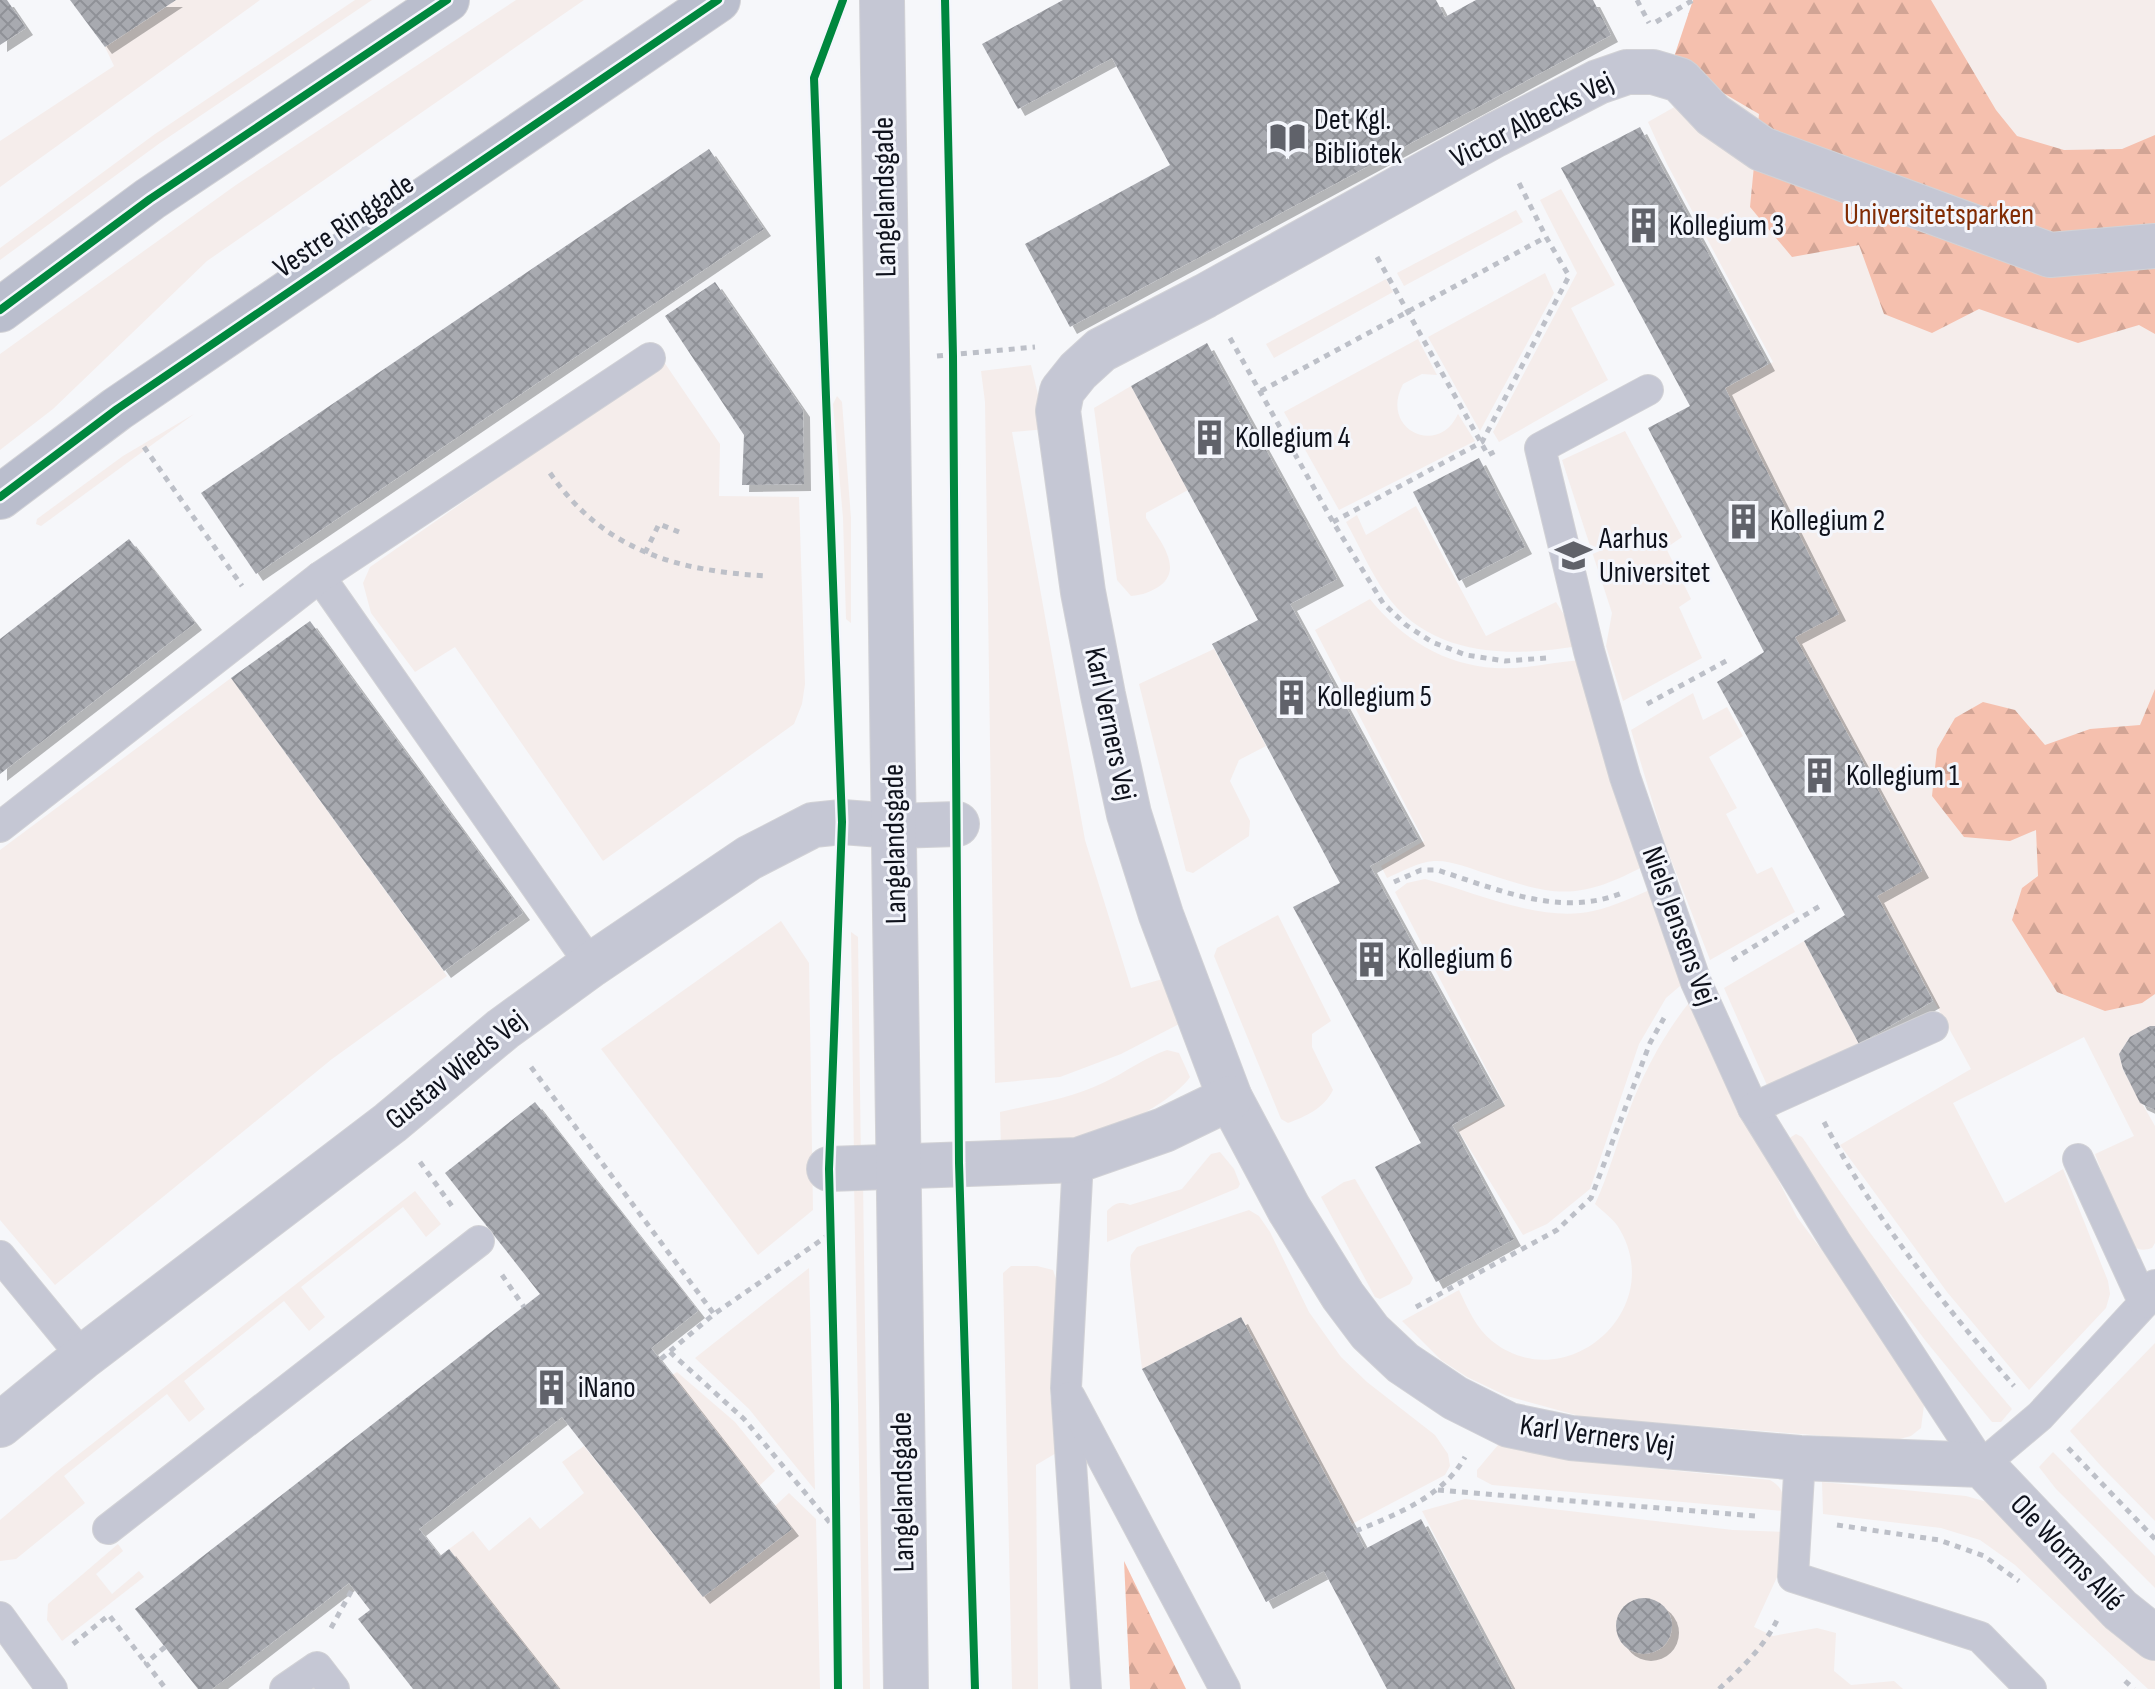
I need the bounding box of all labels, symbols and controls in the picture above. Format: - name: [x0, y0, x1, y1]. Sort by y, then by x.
- street label: Victor Albecks Vej: [1445, 64, 1619, 176]
- place label: Det Kgl. Bibliotek: [1314, 102, 1403, 172]
- street label: Langelandsgade: [866, 117, 904, 277]
- library icon: Det Kgl. Bibliotek: [1269, 118, 1307, 156]
- street label: Vestre Ringgade: [267, 166, 421, 286]
- park label: Universitetsparken: [1844, 197, 2034, 233]
- building icon: Kollegium 3: [1624, 207, 1662, 245]
- place label: Kollegium 3: [1669, 208, 1784, 244]
- building icon: Kollegium 4: [1190, 419, 1228, 457]
- place label: Kollegium 4: [1235, 420, 1350, 456]
- building icon: Kollegium 2: [1725, 502, 1763, 540]
- place label: Kollegium 2: [1770, 503, 1885, 539]
- place label: Aarhus Universitet: [1598, 521, 1710, 591]
- school or university icon: Aarhus Universitet: [1554, 537, 1592, 575]
- street label: Karl Verners Vej: [1076, 644, 1144, 804]
- building icon: Kollegium 5: [1272, 678, 1310, 716]
- place label: Kollegium 5: [1317, 679, 1432, 715]
- building icon: Kollegium 1: [1801, 757, 1839, 795]
- place label: Kollegium 1: [1846, 758, 1960, 794]
- street label: Langelandsgade: [876, 764, 914, 924]
- street label: Niels Jensens Vej: [1634, 842, 1724, 1010]
- building icon: Kollegium 6: [1352, 940, 1390, 978]
- place label: Kollegium 6: [1397, 941, 1513, 977]
- street label: Gustav Wieds Vej: [379, 1002, 533, 1138]
- building icon: iNano: [533, 1369, 571, 1407]
- place label: iNano: [578, 1370, 636, 1406]
- street label: Karl Verners Vej: [1517, 1407, 1677, 1465]
- street label: Langelandsgade: [884, 1412, 922, 1572]
- street label: Ole Worms Allé: [2002, 1487, 2132, 1619]

